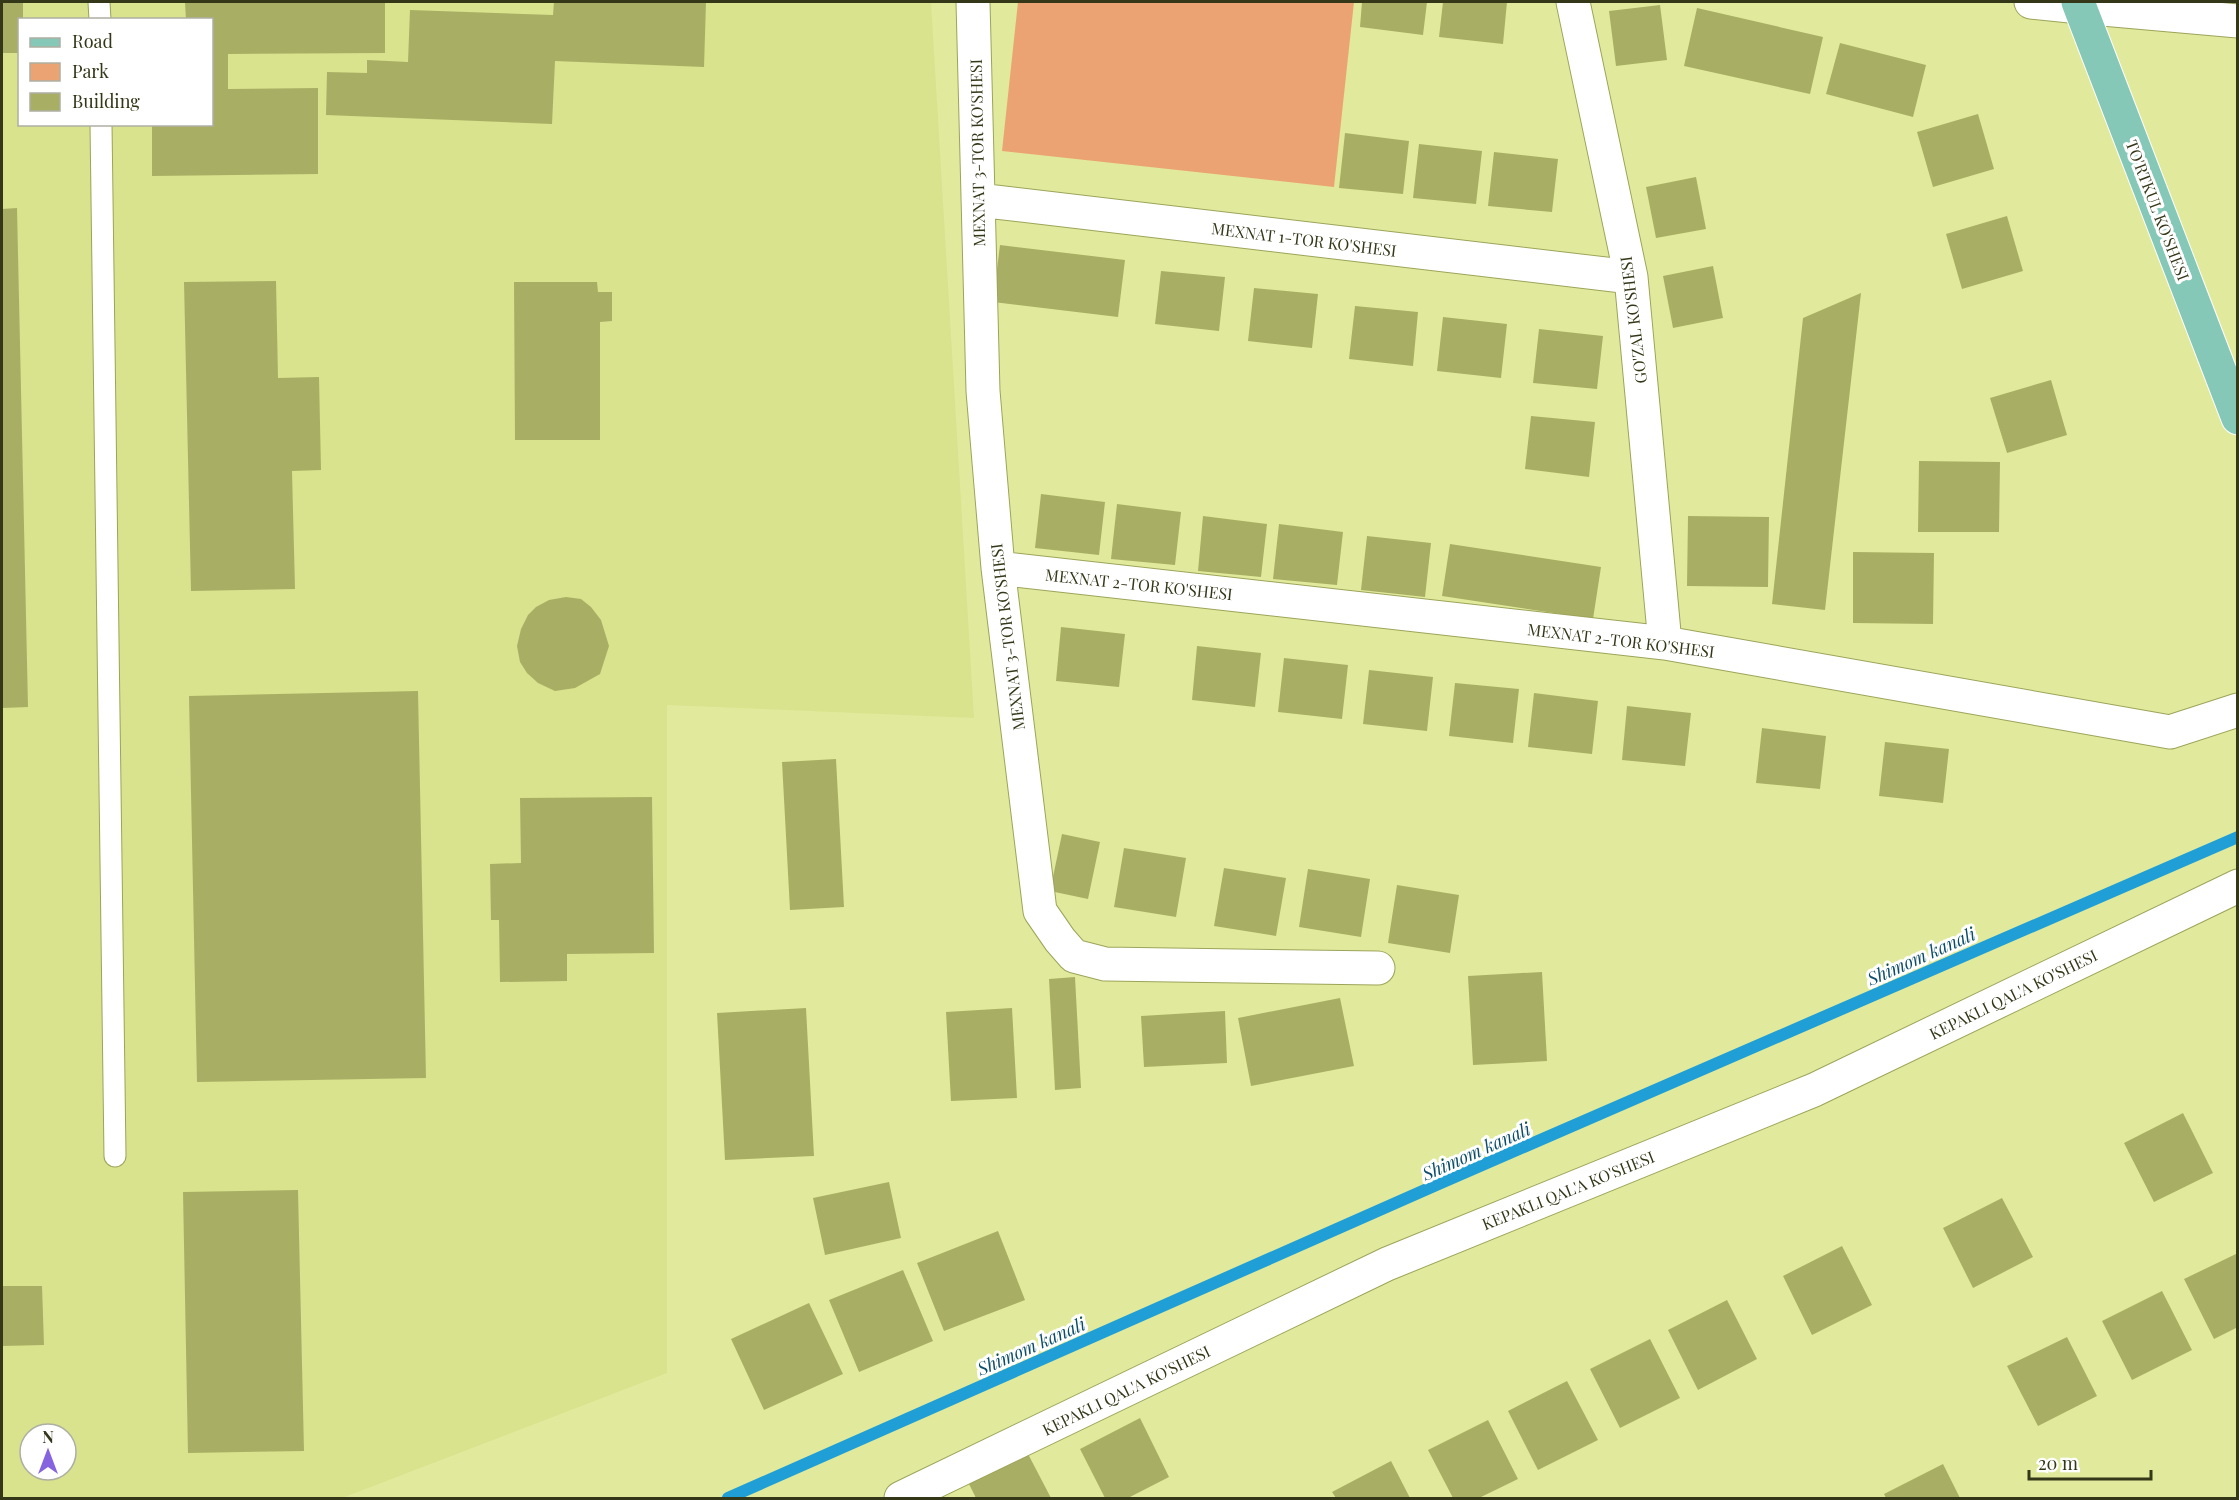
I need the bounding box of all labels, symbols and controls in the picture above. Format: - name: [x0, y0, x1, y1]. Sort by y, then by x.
- legend: [18, 18, 213, 126]
- text: Road: [72, 29, 113, 53]
- text: Park: [72, 59, 109, 83]
- street label: MEXNAT 3-TOR KO'SHESI: [965, 59, 989, 247]
- text: Building: [72, 89, 140, 113]
- street label: TO'RTKUL KO'SHESI: [2122, 137, 2194, 283]
- street label: MEXNAT 1-TOR KO'SHESI: [1210, 217, 1398, 261]
- street label: GO'ZAL KO'SHESI: [1615, 255, 1651, 385]
- street label: MEXNAT 3-TOR KO'SHESI: [985, 542, 1029, 732]
- street label: MEXNAT 2-TOR KO'SHESI: [1044, 564, 1234, 604]
- street label: MEXNAT 2-TOR KO'SHESI: [1526, 618, 1716, 662]
- water label: Shimom kanali: [1862, 921, 1980, 991]
- street label: KEPAKLI QAL'A KO'SHESI: [1926, 944, 2100, 1044]
- water label: Shimom kanali: [1417, 1116, 1535, 1186]
- street label: KEPAKLI QAL'A KO'SHESI: [1479, 1146, 1657, 1234]
- water label: Shimom kanali: [972, 1311, 1090, 1381]
- street label: KEPAKLI QAL'A KO'SHESI: [1039, 1340, 1213, 1440]
- north arrow: [18, 1422, 78, 1482]
- text: N: [42, 1426, 54, 1447]
- scale bar: [2029, 1443, 2150, 1481]
- text: 20 m: [2038, 1451, 2078, 1475]

